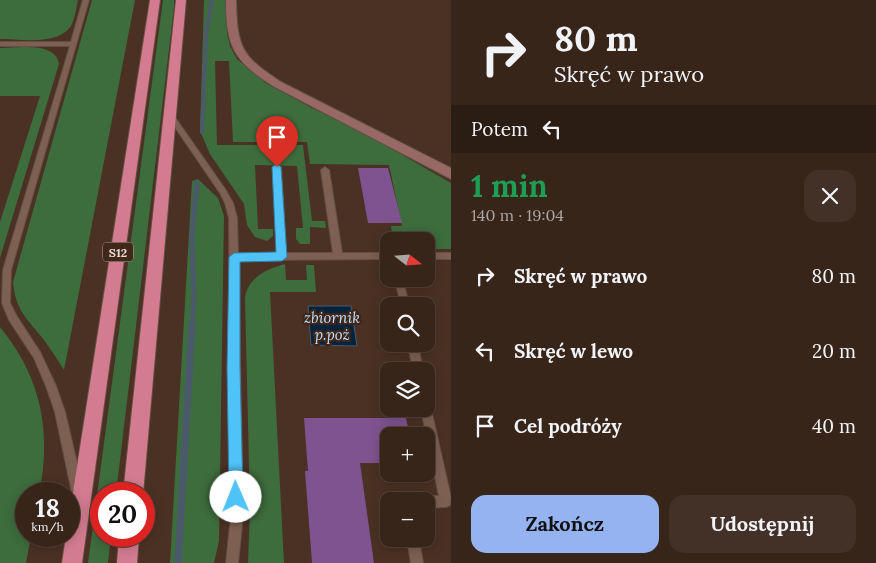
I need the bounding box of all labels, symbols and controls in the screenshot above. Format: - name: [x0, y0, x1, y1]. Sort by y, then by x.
- text: 80 m: [554, 16, 638, 61]
- icon: right: [471, 20, 536, 85]
- text: Skręć w prawo: [554, 60, 704, 88]
- icon: left: [538, 115, 566, 143]
- pin: [256, 116, 298, 167]
- text: Potem: [471, 117, 528, 141]
- icon: arrive: [263, 123, 291, 151]
- text: 1 min: [471, 167, 548, 205]
- button: close: [804, 170, 856, 222]
- text: 140 m · 19:04: [471, 205, 564, 225]
- north arrow: [380, 232, 435, 288]
- map controls: [380, 232, 435, 547]
- road number: S12: [103, 242, 133, 262]
- icon: right: [471, 262, 499, 290]
- text: Skręć w prawo: [514, 264, 647, 288]
- text: 80 m: [812, 264, 856, 288]
- button: search: [380, 297, 435, 352]
- water label: zbiornik p.poż: [304, 308, 360, 344]
- icon: left: [471, 337, 499, 365]
- text: Skręć w lewo: [514, 339, 633, 363]
- text: 20 m: [812, 339, 856, 363]
- button: layers: [380, 362, 435, 417]
- icon: arrive: [471, 412, 499, 440]
- text: Cel podróży: [514, 414, 622, 438]
- text: 40 m: [812, 414, 856, 438]
- button: +: [380, 427, 435, 482]
- position arrow: [209, 470, 261, 522]
- speed limit sign: 20: [90, 482, 155, 547]
- text: 18: [35, 492, 60, 524]
- button: −: [380, 492, 435, 547]
- button: Zakończ: [471, 495, 659, 553]
- button: Udostępnij: [669, 495, 856, 553]
- text: km/h: [31, 519, 64, 534]

